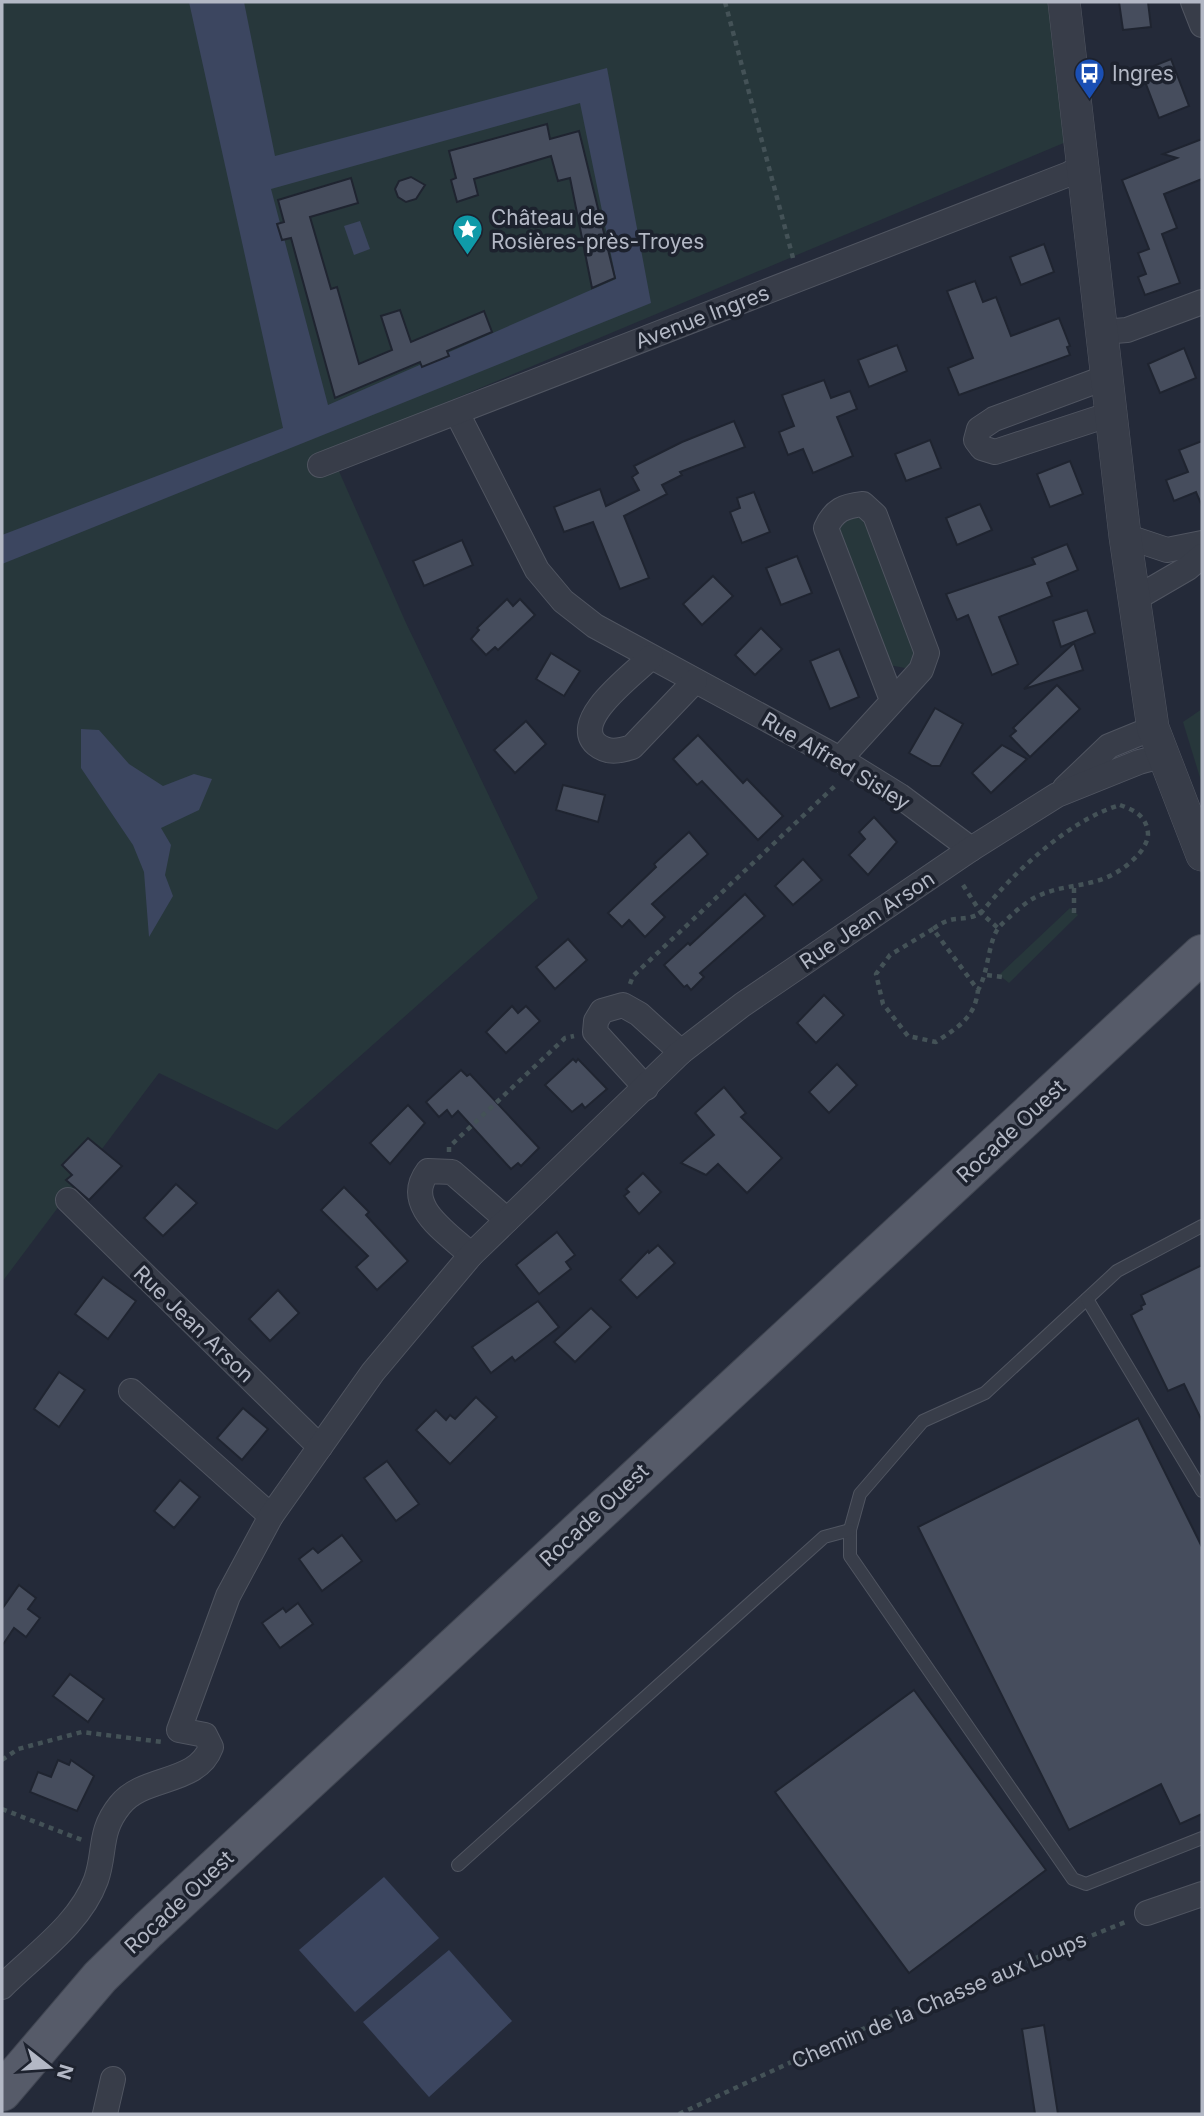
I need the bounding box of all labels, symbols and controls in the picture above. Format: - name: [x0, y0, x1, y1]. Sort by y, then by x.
- bus stop icon: Ingres: [1072, 56, 1106, 100]
- place label: Ingres: [1112, 61, 1174, 86]
- place label: Château de Rosières-près-Troyes: [491, 205, 704, 254]
- place icon: Château de Rosières-près-Troyes: [451, 212, 485, 256]
- street label: Avenue Ingres: [631, 280, 773, 354]
- street label: Rue Alfred Sisley: [757, 707, 915, 815]
- street label: Rue Jean Arson: [795, 866, 939, 974]
- street label: Rocade Ouest: [951, 1074, 1071, 1188]
- street label: Rue Jean Arson: [129, 1260, 259, 1388]
- street label: Rocade Ouest: [534, 1458, 654, 1572]
- street label: Rocade Ouest: [119, 1845, 239, 1959]
- street label: Chemin de la Chasse aux Loups: [788, 1926, 1090, 2074]
- north arrow: [14, 2032, 84, 2102]
- text: N: [52, 2062, 78, 2082]

